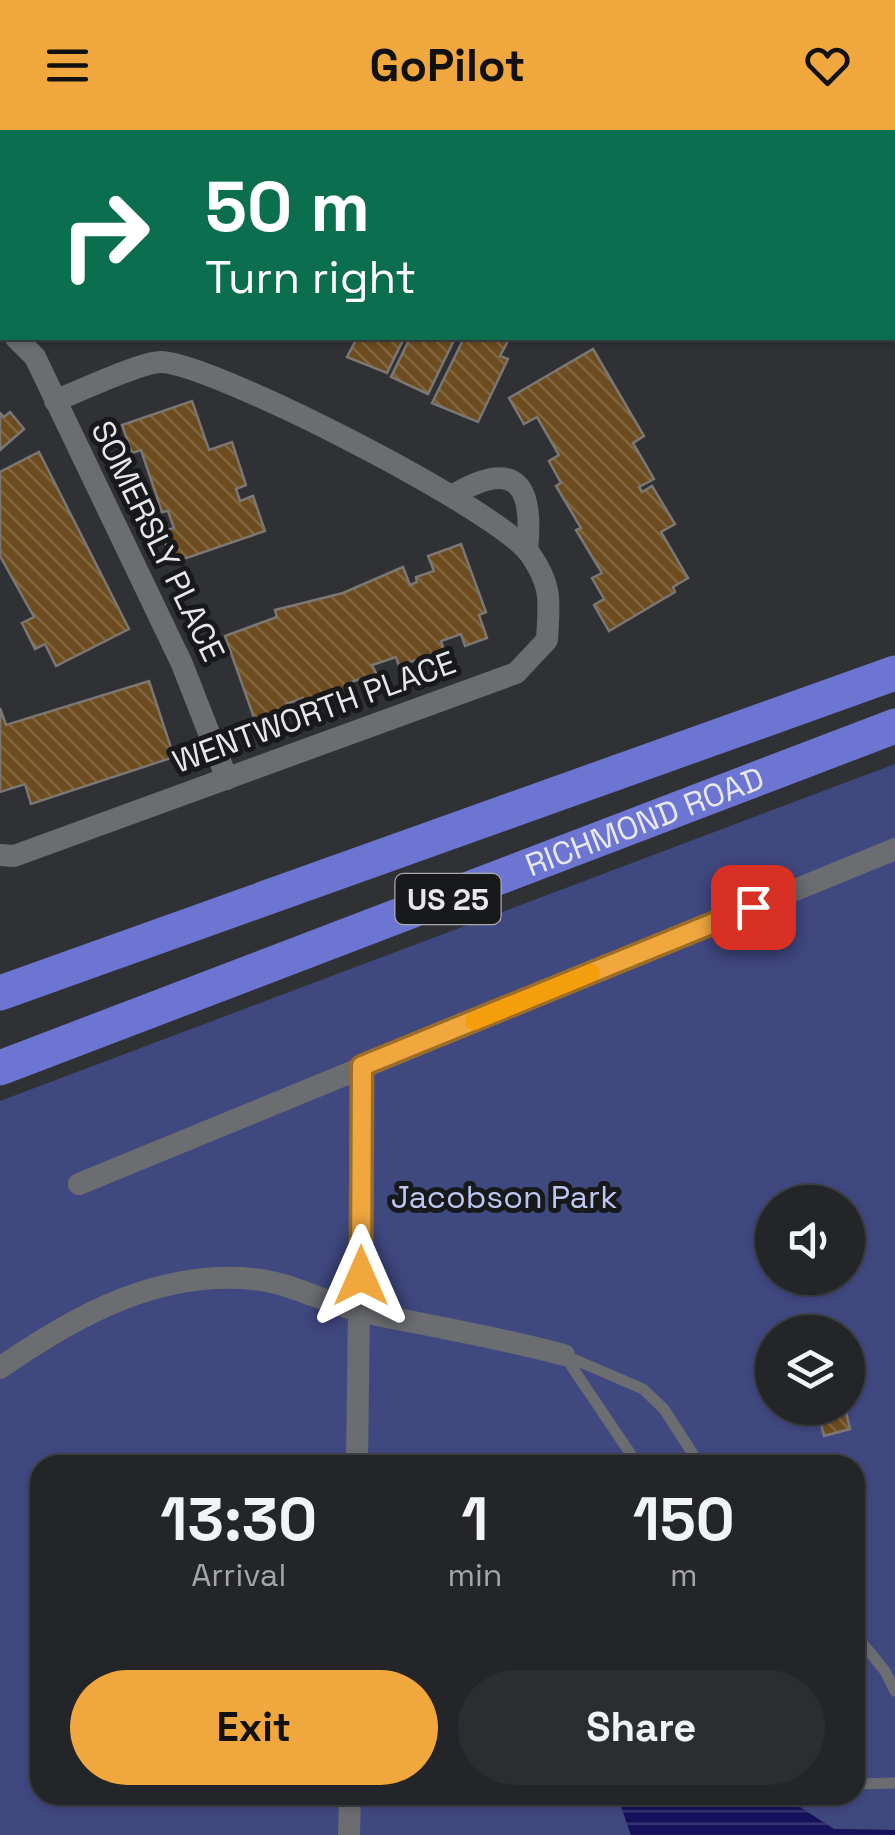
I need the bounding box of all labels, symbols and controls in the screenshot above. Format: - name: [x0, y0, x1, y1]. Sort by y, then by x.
- text: GoPilot: [370, 37, 525, 94]
- icon: menu: [40, 38, 95, 93]
- icon: heart: [800, 38, 855, 93]
- text: 50 m: [205, 162, 370, 251]
- icon: right: [40, 170, 170, 300]
- text: Turn right: [205, 249, 416, 306]
- street label: SOMERSLY PLACE: [82, 414, 234, 668]
- street label: WENTWORTH PLACE: [167, 642, 461, 782]
- street label: RICHMOND ROAD: [520, 758, 769, 885]
- pin: [711, 865, 796, 950]
- road number: US 25: [396, 874, 500, 924]
- icon: arrive: [726, 880, 781, 935]
- park label: Jacobson Park: [391, 1177, 617, 1217]
- map controls: [755, 1185, 865, 1425]
- button: sound: [755, 1185, 865, 1295]
- position arrow: [309, 1224, 413, 1328]
- button: layers: [755, 1315, 865, 1425]
- text: 13:30: [160, 1481, 317, 1558]
- text: 1: [461, 1481, 488, 1558]
- text: 150: [633, 1481, 735, 1558]
- text: Arrival: [191, 1555, 286, 1595]
- text: min: [447, 1555, 502, 1595]
- text: m: [670, 1555, 697, 1595]
- button: Exit: [70, 1670, 438, 1785]
- button: Share: [458, 1670, 825, 1785]

